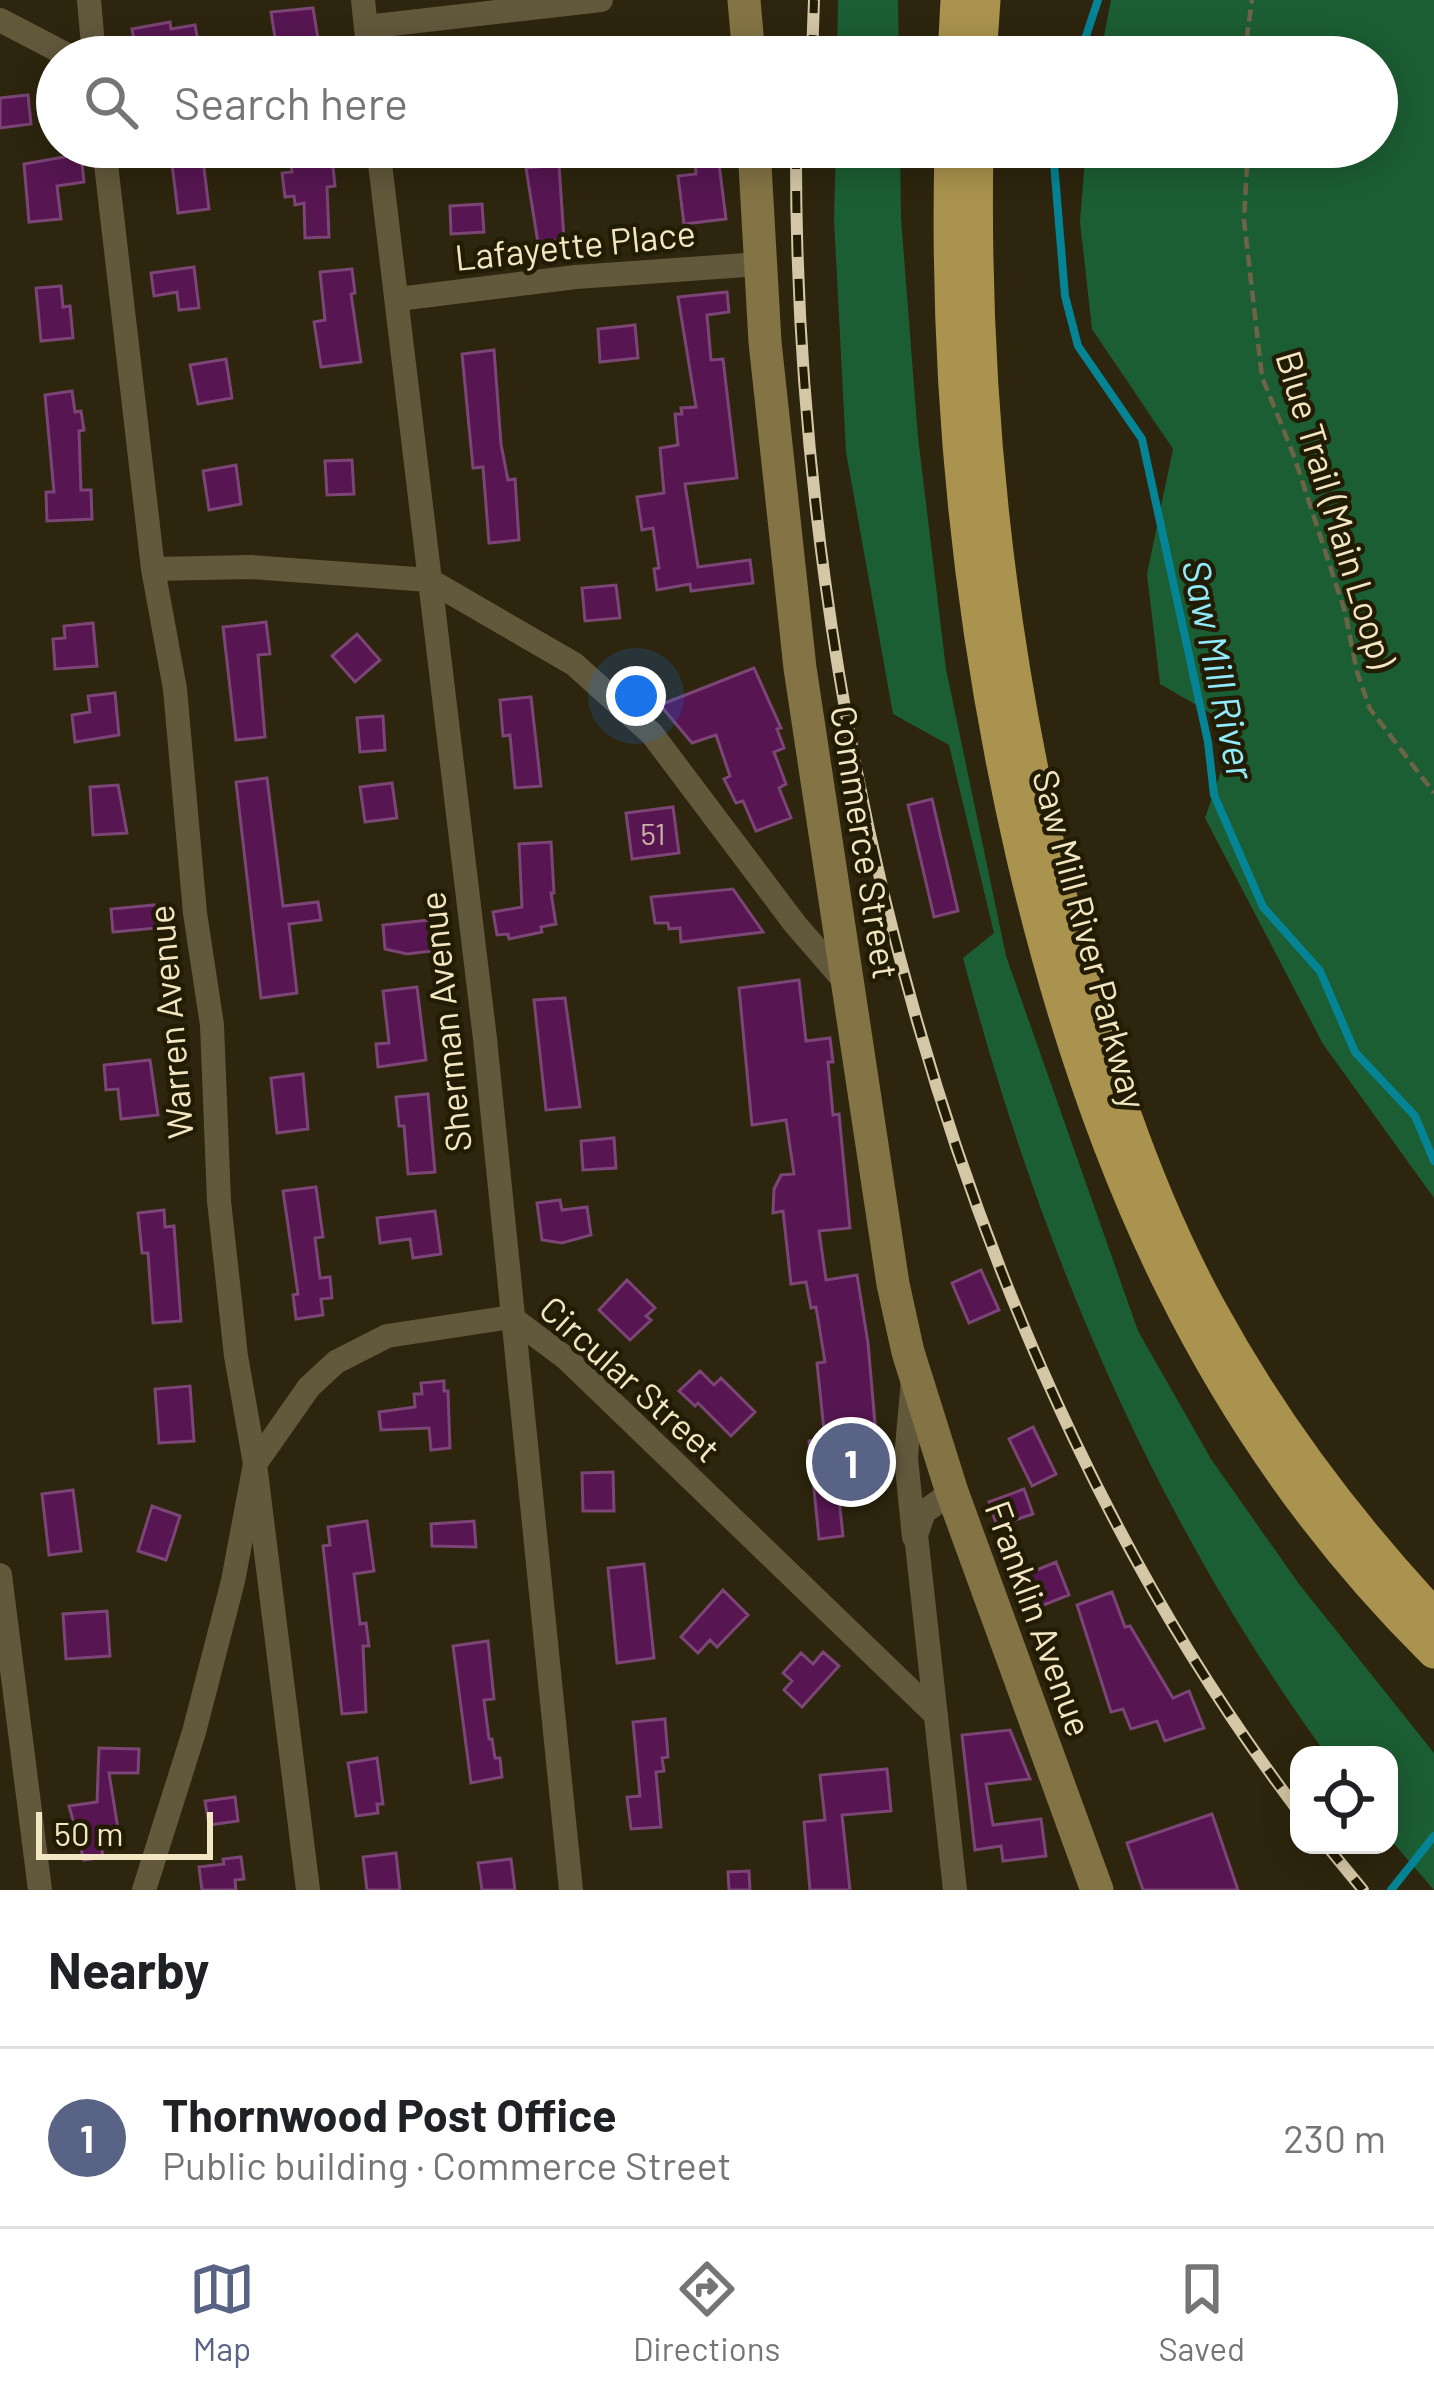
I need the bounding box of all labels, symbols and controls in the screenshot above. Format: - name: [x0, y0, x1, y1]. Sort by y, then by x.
- search box: [36, 36, 1398, 168]
- icon: search: [78, 69, 144, 135]
- text: Search here: [174, 75, 408, 129]
- street label: Lafayette Place: [453, 210, 697, 278]
- street label: Blue Trail (Main Loop): [1268, 345, 1406, 673]
- water label: Saw Mill River: [1174, 555, 1266, 784]
- your location: [606, 666, 666, 726]
- street label: Commerce Street: [823, 702, 909, 982]
- street label: Saw Mill River Parkway: [1025, 765, 1157, 1113]
- house number: 51: [640, 815, 666, 851]
- street label: Sherman Avenue: [409, 890, 479, 1154]
- street label: Warren Avenue: [137, 903, 201, 1141]
- street label: Circular Street: [532, 1286, 730, 1470]
- pin: 1: [812, 1417, 890, 1507]
- street label: Franklin Avenue: [978, 1494, 1102, 1742]
- map controls: [1290, 1746, 1398, 1854]
- button: locate: [1290, 1746, 1398, 1854]
- scale bar: [36, 1806, 213, 1859]
- text: 50 m: [54, 1813, 124, 1853]
- text: Nearby: [48, 1938, 209, 1999]
- text: Thornwood Post Office: [162, 2087, 617, 2141]
- text: 1: [80, 2114, 94, 2161]
- text: 230 m: [1283, 2114, 1386, 2161]
- text: Public building · Commerce Street: [162, 2141, 731, 2188]
- tab: Map: [189, 2256, 255, 2368]
- tab: Directions: [633, 2256, 780, 2368]
- tab: Saved: [1158, 2256, 1245, 2368]

